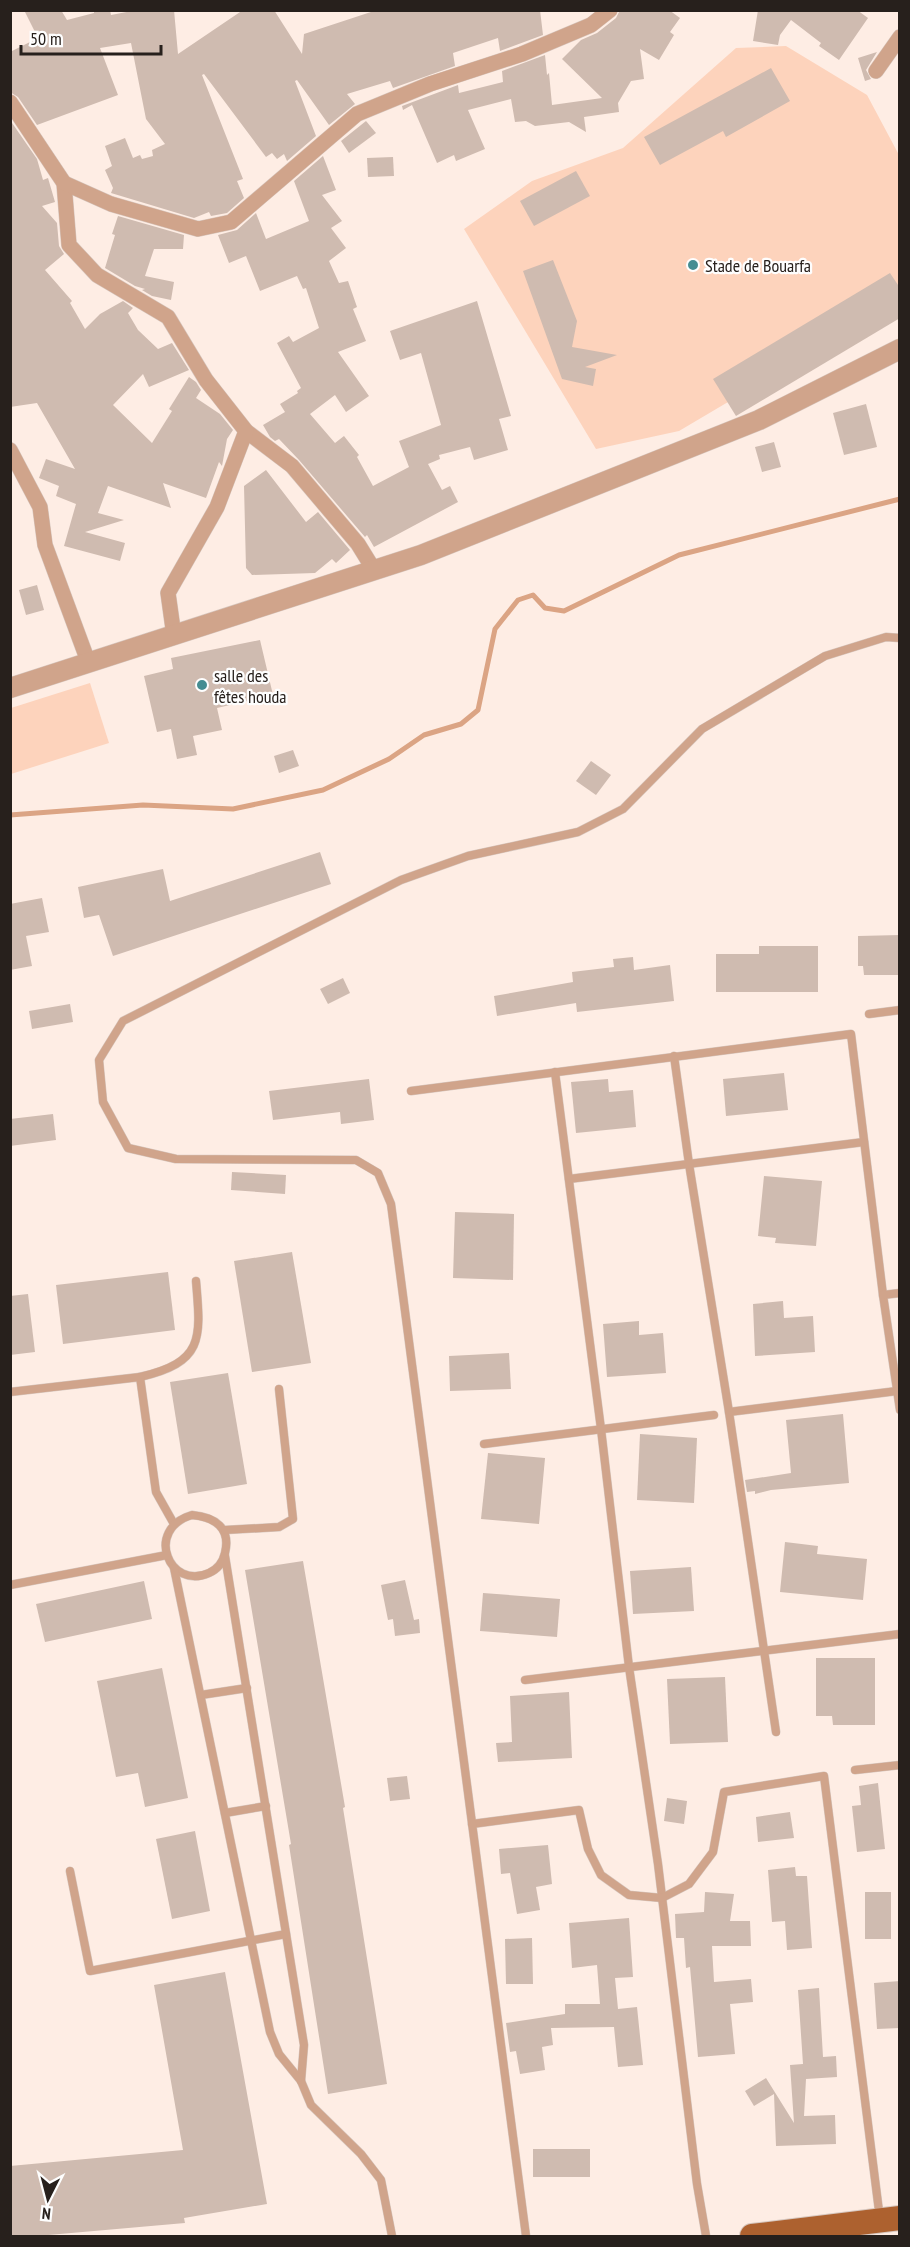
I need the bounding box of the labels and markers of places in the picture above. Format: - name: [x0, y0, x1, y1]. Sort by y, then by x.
- place label: Stade de Bouarfa: [705, 254, 811, 277]
- marker: Stade de Bouarfa: [686, 258, 700, 272]
- place label: salle des fêtes houda: [214, 664, 287, 708]
- marker: salle des fêtes houda: [195, 678, 209, 692]

